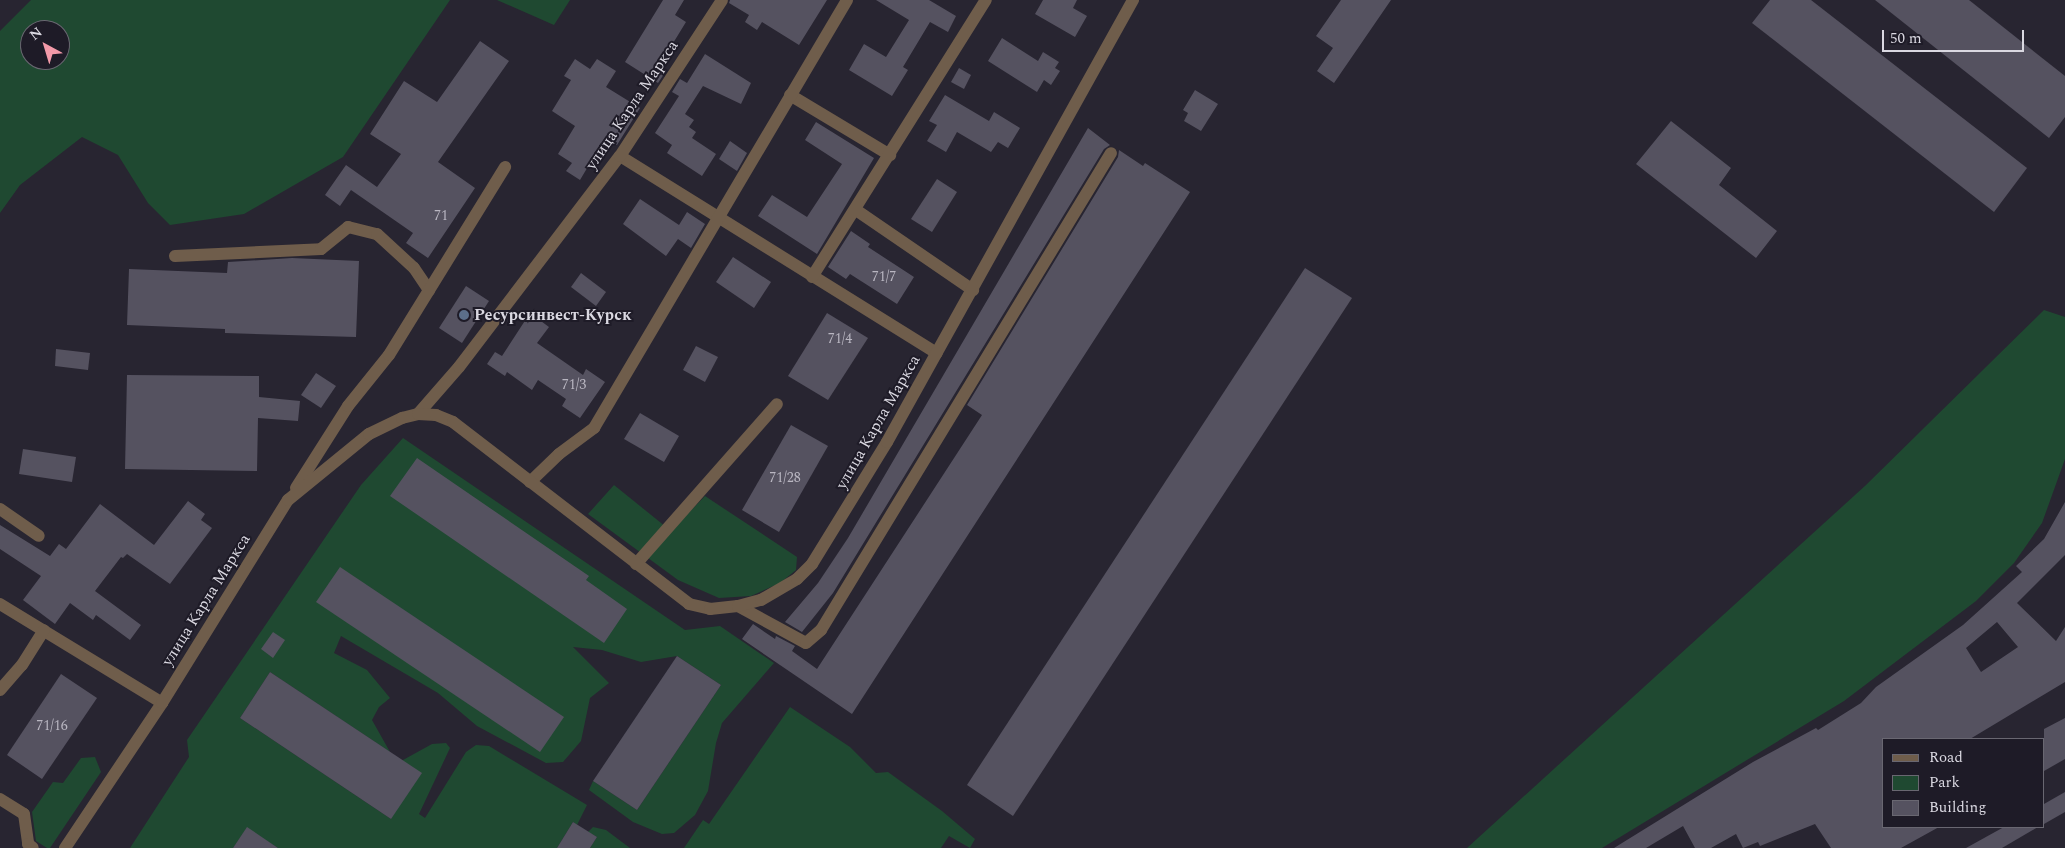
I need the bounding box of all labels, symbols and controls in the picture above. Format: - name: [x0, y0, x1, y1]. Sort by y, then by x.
- north arrow: [20, 20, 70, 70]
- scale bar: [1885, 20, 2028, 52]
- text: N: [25, 22, 47, 45]
- text: 50 m: [1890, 27, 1922, 50]
- street label: улица Карла Маркса: [582, 37, 682, 173]
- house number: 71: [434, 208, 448, 224]
- house number: 71/7: [872, 269, 896, 285]
- place label: Ресурсинвест-Курск: [474, 305, 632, 325]
- marker: Ресурсинвест-Курск: [458, 309, 470, 321]
- house number: 71/4: [828, 331, 852, 347]
- street label: улица Карла Маркса: [832, 351, 924, 493]
- house number: 71/3: [562, 377, 586, 393]
- house number: 71/28: [769, 470, 801, 486]
- street label: улица Карла Маркса: [158, 530, 254, 670]
- house number: 71/16: [36, 718, 68, 734]
- legend: [1882, 738, 2045, 828]
- text: Road: [1929, 746, 1963, 769]
- text: Park: [1929, 771, 1960, 794]
- text: Building: [1929, 796, 1986, 819]

